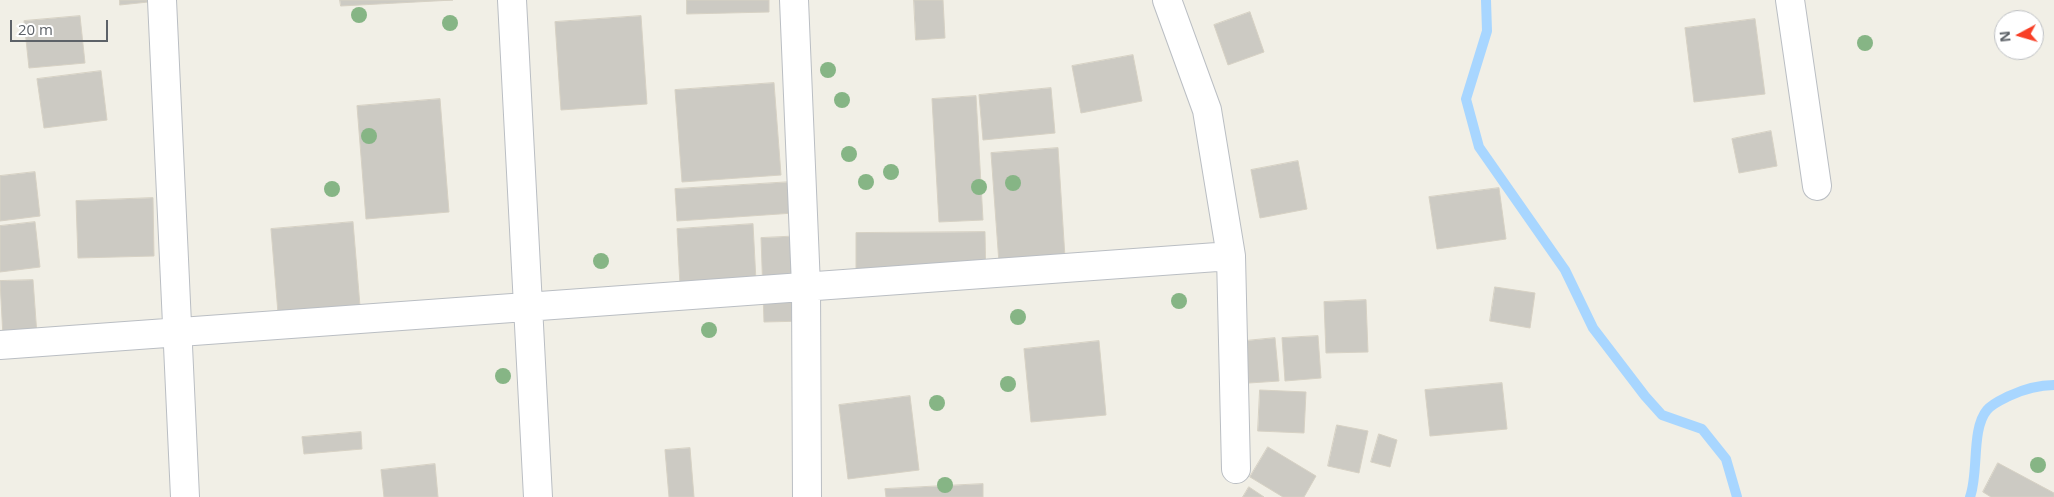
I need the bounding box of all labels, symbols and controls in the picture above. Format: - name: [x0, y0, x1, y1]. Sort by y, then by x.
- scale bar: [12, 10, 110, 42]
- north arrow: [1994, 10, 2044, 60]
- text: 20 m: [18, 19, 53, 39]
- text: N: [1995, 30, 2015, 43]

